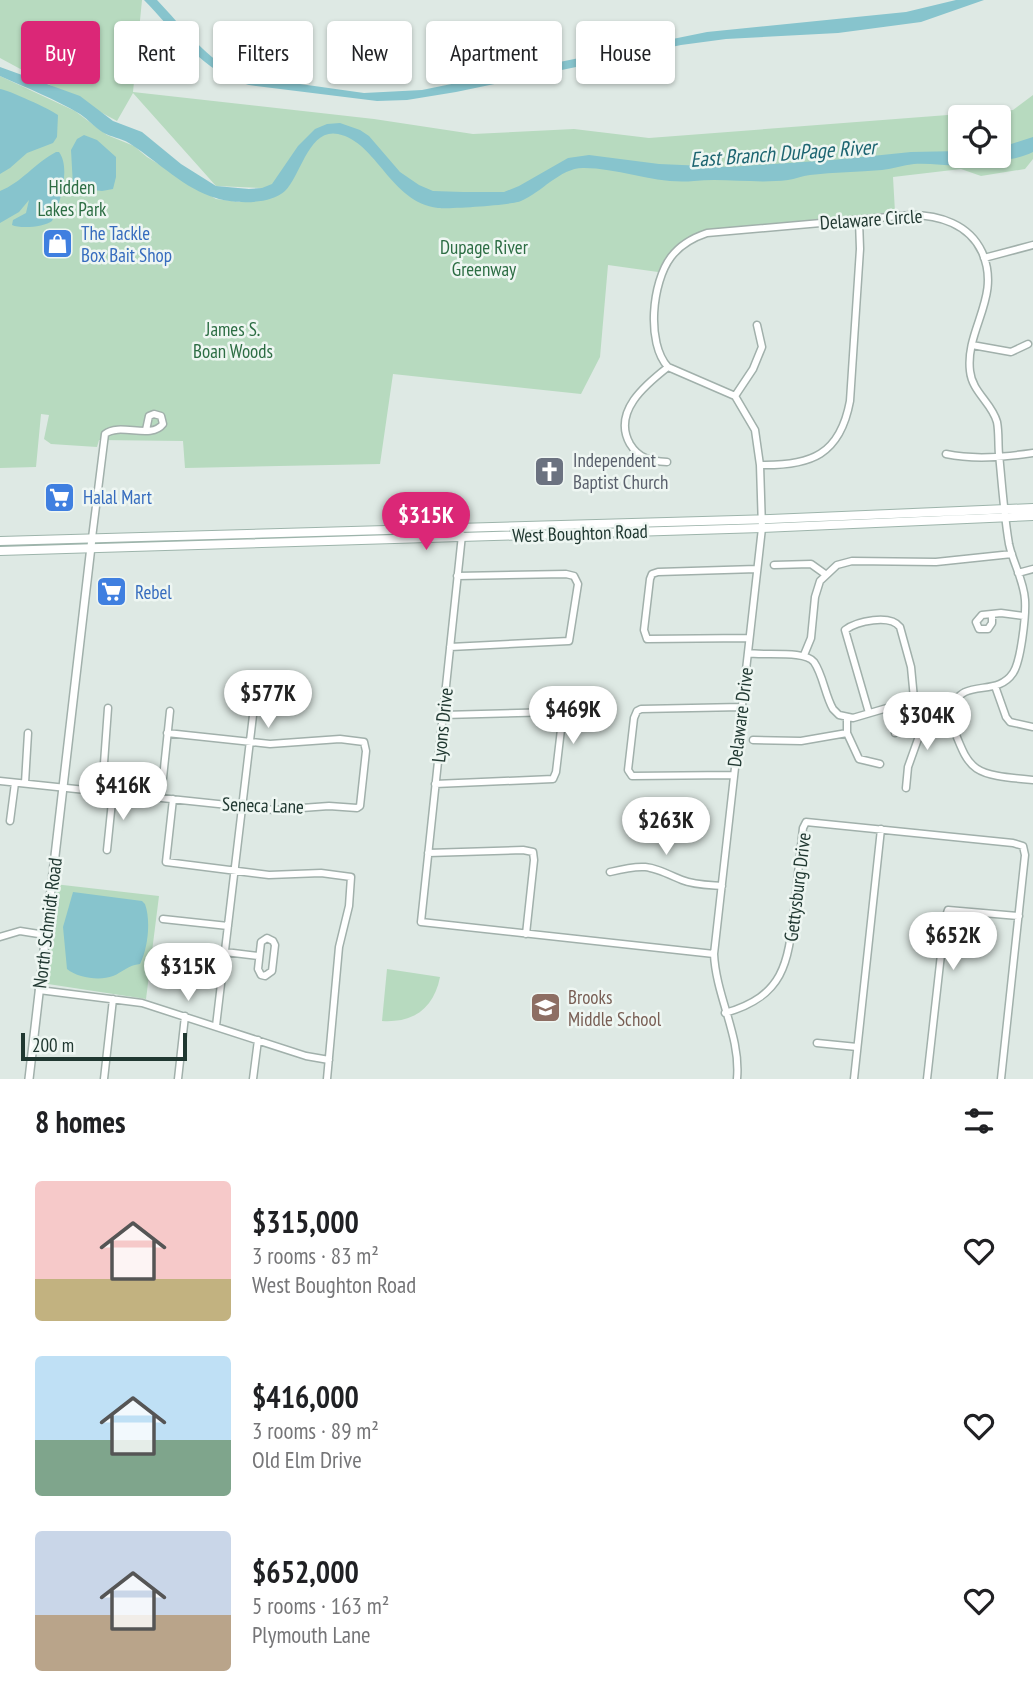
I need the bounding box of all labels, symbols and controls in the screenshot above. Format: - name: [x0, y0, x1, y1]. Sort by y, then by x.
- chip: Buy: [21, 21, 100, 84]
- chip: Rent: [114, 21, 199, 84]
- chip: Filters: [213, 21, 313, 84]
- chip: New: [327, 21, 412, 84]
- chip: Apartment: [426, 21, 562, 84]
- chip: House: [576, 21, 675, 84]
- map controls: [948, 105, 1011, 168]
- button: locate: [948, 105, 1011, 168]
- water label: East Branch DuPage River: [689, 133, 880, 173]
- park label: Hidden Lakes Park: [38, 175, 107, 221]
- street label: Delaware Circle: [819, 203, 923, 235]
- place label: The Tackle Box Bait Shop: [81, 221, 172, 267]
- shop icon: The Tackle Box Bait Shop: [41, 227, 75, 261]
- park label: Dupage River Greenway: [440, 235, 529, 281]
- park label: James S. Boan Woods: [193, 317, 273, 363]
- place label: Independent Baptist Church: [573, 448, 668, 494]
- church icon: Independent Baptist Church: [533, 454, 567, 488]
- supermarket icon: Halal Mart: [43, 480, 77, 514]
- place label: Halal Mart: [83, 485, 153, 509]
- pin: $315K: [377, 492, 475, 552]
- text: $315K: [398, 500, 454, 529]
- street label: West Boughton Road: [512, 519, 648, 547]
- supermarket icon: Rebel: [95, 575, 129, 609]
- place label: Rebel: [135, 580, 172, 604]
- street label: Delaware Drive: [722, 666, 758, 768]
- pin: $577K: [219, 670, 317, 730]
- text: $577K: [240, 678, 296, 707]
- street label: Lyons Drive: [426, 686, 458, 764]
- pin: $469K: [524, 686, 622, 746]
- pin: $304K: [878, 692, 976, 752]
- text: $469K: [545, 694, 601, 723]
- text: $304K: [899, 700, 955, 729]
- pin: $416K: [74, 762, 172, 822]
- text: $416K: [95, 770, 151, 799]
- street label: Seneca Lane: [222, 792, 304, 818]
- pin: $263K: [617, 798, 715, 857]
- text: $263K: [638, 805, 694, 834]
- street label: Gettysburg Drive: [778, 831, 816, 943]
- street label: North Schmidt Road: [27, 856, 67, 990]
- pin: $652K: [904, 912, 1002, 972]
- text: $652K: [925, 920, 981, 949]
- pin: $315K: [139, 944, 237, 1003]
- text: $315K: [160, 951, 216, 980]
- place label: Brooks Middle School: [568, 985, 662, 1031]
- school or university icon: Brooks Middle School: [528, 991, 562, 1025]
- scale bar: [21, 1030, 187, 1062]
- text: 200 m: [32, 1033, 74, 1057]
- text: 8 homes: [35, 1102, 126, 1141]
- icon: filters: [960, 1102, 998, 1140]
- text: $315,000: [252, 1202, 359, 1241]
- icon: home: [91, 1209, 175, 1293]
- icon: heart: [960, 1232, 998, 1270]
- text: 3 rooms · 83 m²: [252, 1241, 379, 1270]
- text: West Boughton Road: [252, 1270, 416, 1299]
- text: $416,000: [252, 1377, 359, 1416]
- icon: home: [91, 1384, 175, 1468]
- icon: heart: [960, 1407, 998, 1445]
- text: 3 rooms · 89 m²: [252, 1416, 379, 1445]
- text: Old Elm Drive: [252, 1445, 362, 1474]
- text: $652,000: [252, 1552, 359, 1591]
- icon: home: [91, 1559, 175, 1643]
- icon: heart: [960, 1582, 998, 1620]
- text: 5 rooms · 163 m²: [252, 1591, 389, 1620]
- text: Plymouth Lane: [252, 1620, 371, 1649]

